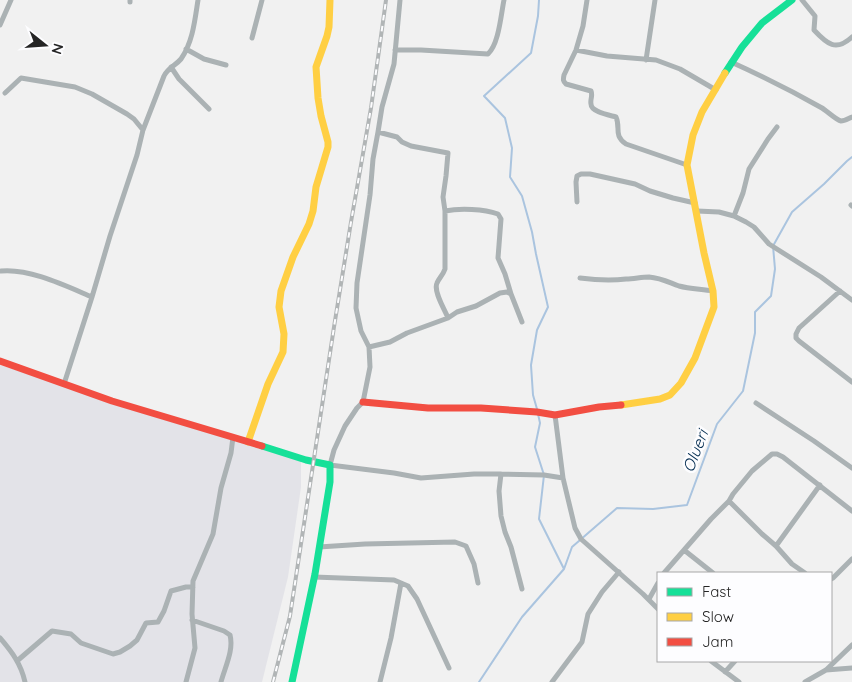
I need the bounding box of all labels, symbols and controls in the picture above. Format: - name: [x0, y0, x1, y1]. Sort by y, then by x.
- north arrow: [20, 20, 70, 70]
- text: N: [47, 41, 68, 56]
- water label: Olueri: [678, 426, 713, 475]
- legend: [657, 572, 832, 662]
- text: Fast: [702, 582, 731, 601]
- text: Slow: [702, 607, 734, 626]
- text: Jam: [702, 632, 733, 651]

